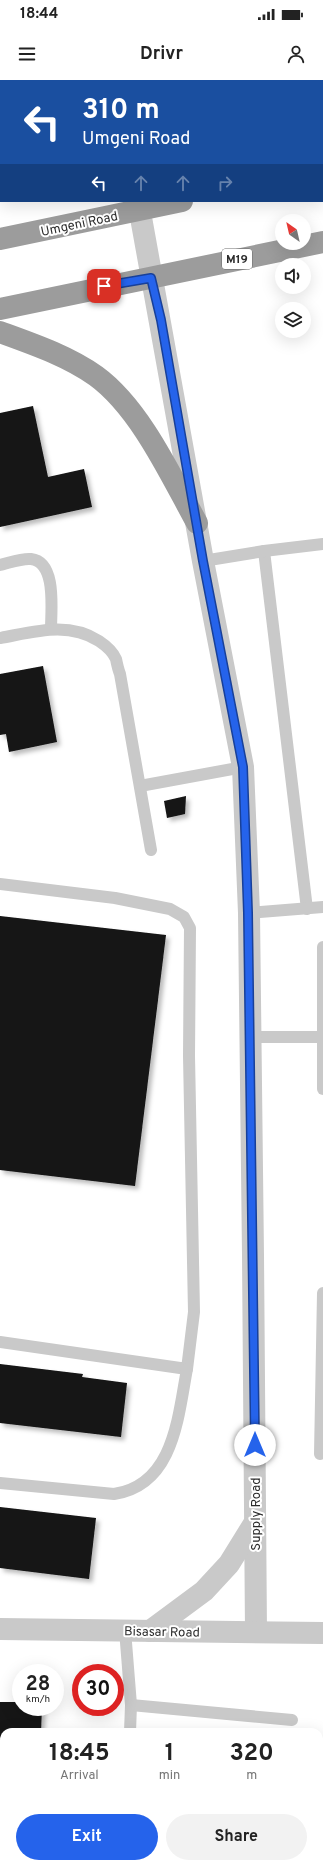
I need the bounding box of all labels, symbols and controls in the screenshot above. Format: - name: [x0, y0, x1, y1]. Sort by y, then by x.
- text: 18:44: [20, 5, 58, 24]
- icon: menu: [16, 43, 38, 65]
- text: Drivr: [140, 43, 183, 66]
- icon: person: [285, 43, 307, 65]
- text: 310 m: [82, 93, 160, 129]
- icon: left: [16, 96, 68, 148]
- text: Umgeni Road: [82, 128, 190, 151]
- icon: left: [88, 172, 110, 194]
- icon: ahead: [130, 172, 152, 194]
- icon: ahead: [172, 172, 194, 194]
- icon: right: [214, 172, 236, 194]
- street label: Umgeni Road: [39, 209, 119, 241]
- north arrow: [275, 214, 311, 250]
- map controls: [275, 214, 311, 338]
- road number: M19: [222, 249, 252, 269]
- button: sound: [275, 258, 311, 294]
- pin: [87, 269, 121, 303]
- icon: arrive: [93, 275, 115, 297]
- button: layers: [275, 302, 311, 338]
- position arrow: [234, 1424, 276, 1466]
- street label: Supply Road: [249, 1477, 265, 1551]
- street label: Bisasar Road: [124, 1624, 200, 1642]
- speed limit sign: 30: [72, 1664, 124, 1716]
- text: 28: [26, 1672, 50, 1698]
- text: km/h: [26, 1693, 50, 1706]
- text: 18:45: [49, 1739, 110, 1769]
- text: 1: [165, 1739, 174, 1769]
- text: 320: [230, 1739, 274, 1769]
- text: Arrival: [60, 1768, 99, 1784]
- text: min: [159, 1768, 180, 1784]
- text: m: [246, 1768, 257, 1784]
- button: Exit: [16, 1814, 158, 1860]
- button: Share: [166, 1814, 307, 1860]

